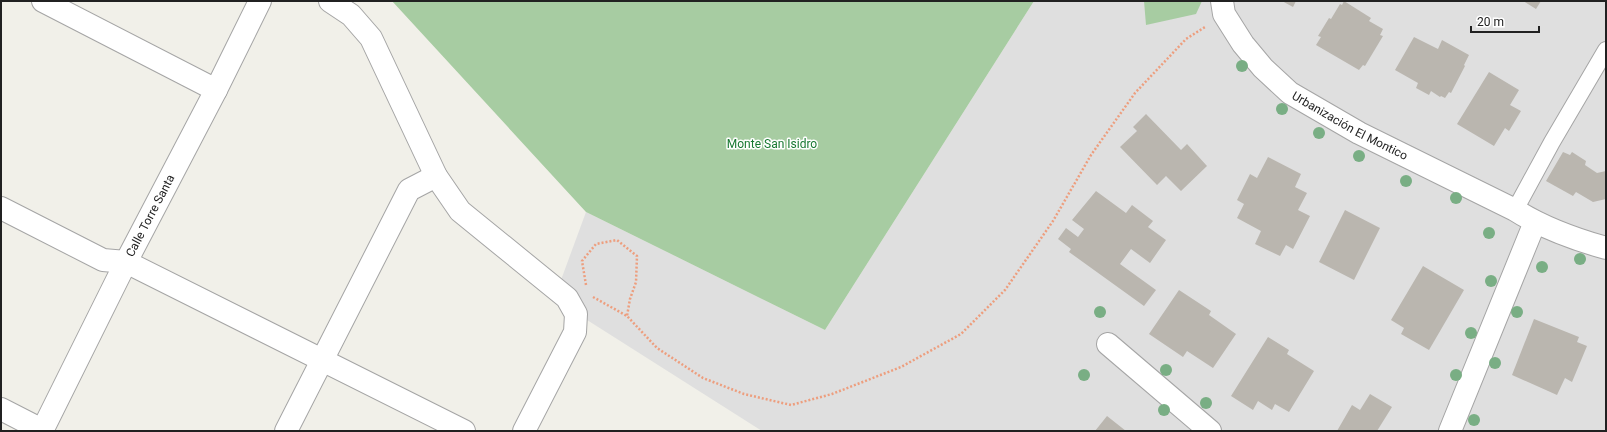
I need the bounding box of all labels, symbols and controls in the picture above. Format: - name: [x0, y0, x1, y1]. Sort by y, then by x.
- scale bar: [1471, 8, 1539, 34]
- text: 20 m: [1477, 15, 1504, 29]
- street label: Urbanización El Montico: [1290, 89, 1410, 163]
- park label: Monte San Isidro: [727, 137, 817, 151]
- street label: Calle Torre Santa: [123, 172, 178, 259]

